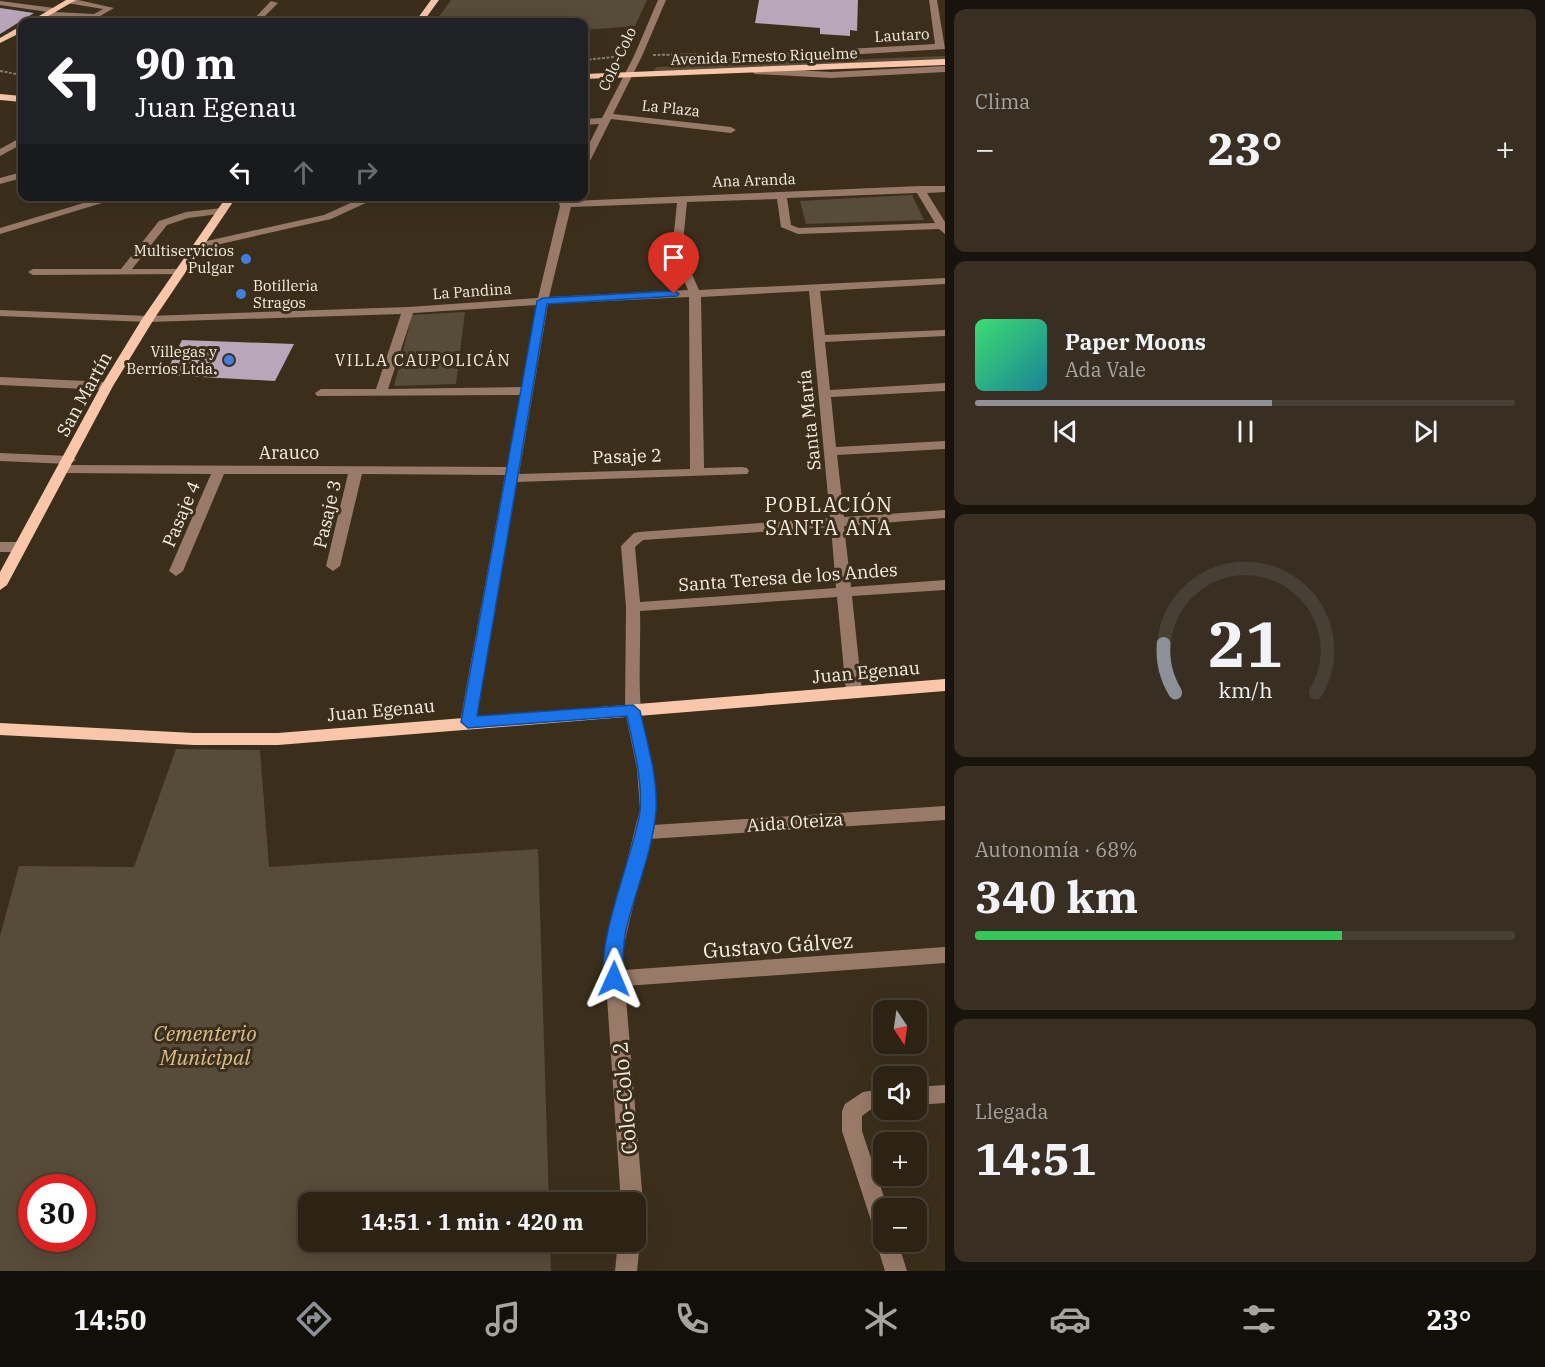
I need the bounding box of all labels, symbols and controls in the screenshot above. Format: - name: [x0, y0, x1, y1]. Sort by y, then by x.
- street label: Colo-Colo: [594, 24, 640, 94]
- street label: Lautaro: [874, 24, 930, 46]
- text: 90 m: [135, 36, 236, 91]
- icon: left: [36, 42, 114, 120]
- street label: Avenida Ernesto Riquelme: [670, 43, 858, 69]
- text: Clima: [975, 88, 1030, 115]
- text: Juan Egenau: [135, 89, 297, 124]
- street label: La Plaza: [641, 95, 701, 121]
- text: 23°: [1207, 119, 1283, 177]
- text: −: [975, 127, 995, 170]
- text: +: [1495, 127, 1515, 170]
- icon: left: [224, 156, 257, 189]
- icon: ahead: [287, 156, 320, 189]
- icon: right: [350, 156, 383, 189]
- street label: Ana Aranda: [712, 169, 796, 191]
- pin: [648, 232, 699, 294]
- place label: Multiservicios Pulgar: [134, 241, 234, 277]
- icon: arrive: [657, 241, 690, 274]
- marker: Multiservicios Pulgar: [239, 252, 253, 266]
- place label: Botilleria Stragos: [253, 276, 318, 312]
- street label: La Pandina: [432, 279, 512, 303]
- marker: Botilleria Stragos: [234, 287, 248, 301]
- text: Paper Moons: [1065, 327, 1206, 356]
- place label: Villegas y Berríos Ltda.: [126, 342, 217, 378]
- street label: San Martín: [51, 348, 117, 440]
- district label: VILLA CAUPOLICÁN: [335, 349, 511, 370]
- marker: Villegas y Berríos Ltda.: [222, 353, 236, 367]
- text: Ada Vale: [1065, 356, 1146, 383]
- street label: Santa María: [792, 368, 826, 472]
- icon: previous: [1049, 415, 1082, 448]
- icon: pause: [1229, 415, 1262, 448]
- icon: next: [1409, 415, 1442, 448]
- street label: Arauco: [259, 441, 319, 464]
- street label: Pasaje 2: [592, 443, 662, 469]
- street label: Pasaje 4: [157, 478, 205, 550]
- street label: Pasaje 3: [308, 478, 346, 550]
- district label: POBLACIÓN SANTA ANA: [765, 491, 893, 541]
- street label: Santa Teresa de los Andes: [678, 558, 898, 596]
- text: 21: [1208, 603, 1282, 684]
- street label: Juan Egenau: [811, 656, 921, 688]
- text: km/h: [1218, 676, 1272, 704]
- street label: Juan Egenau: [326, 694, 436, 726]
- street label: Aida Oteiza: [746, 807, 844, 837]
- text: Autonomía · 68%: [975, 836, 1137, 863]
- text: 340 km: [975, 867, 1138, 925]
- street label: Gustavo Gálvez: [702, 926, 854, 964]
- position arrow: [582, 947, 646, 1011]
- north arrow: [873, 1000, 927, 1054]
- map controls: [873, 1000, 927, 1252]
- park label: Cementerio Municipal: [153, 1019, 257, 1071]
- street label: Colo-Colo 2: [605, 1040, 643, 1156]
- button: sound: [873, 1066, 927, 1120]
- text: Llegada: [975, 1098, 1048, 1125]
- text: 14:51: [975, 1129, 1097, 1187]
- button: +: [873, 1132, 927, 1186]
- speed limit sign: 30: [18, 1174, 96, 1252]
- button: −: [873, 1198, 927, 1252]
- text: 14:51 · 1 min · 420 m: [360, 1207, 584, 1236]
- icon: directions: [293, 1298, 335, 1340]
- icon: music: [482, 1298, 524, 1340]
- icon: phone: [671, 1298, 713, 1340]
- icon: climate: [860, 1298, 902, 1340]
- icon: car: [1049, 1298, 1091, 1340]
- icon: filters: [1238, 1298, 1280, 1340]
- text: 14:50: [73, 1302, 146, 1337]
- text: 23°: [1426, 1302, 1472, 1337]

